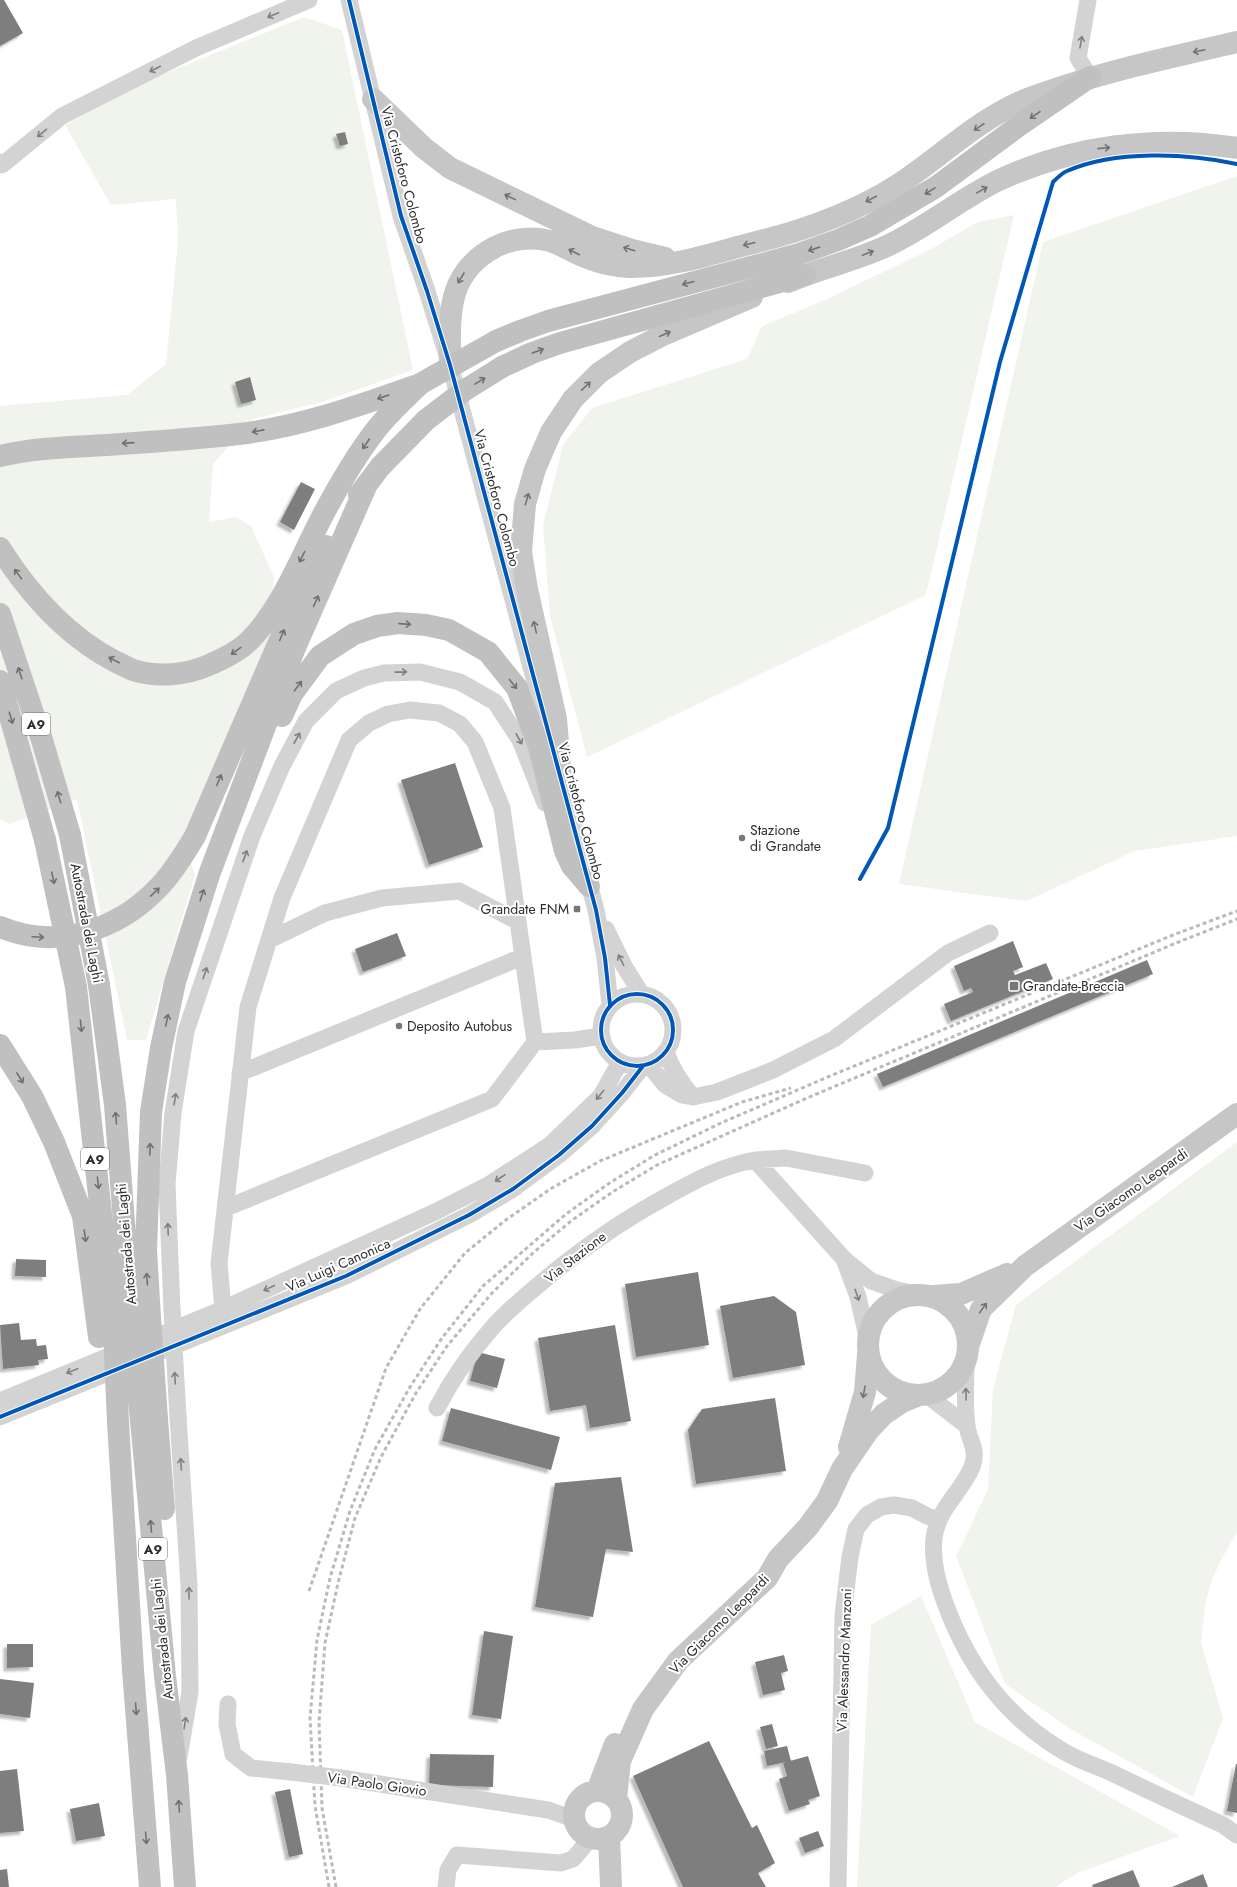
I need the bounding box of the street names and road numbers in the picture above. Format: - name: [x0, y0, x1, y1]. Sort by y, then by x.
- street label: Via Cristoforo Colombo: [376, 104, 432, 246]
- street label: Via Cristoforo Colombo: [469, 427, 525, 569]
- road number: A9: [22, 713, 50, 735]
- street label: Via Cristoforo Colombo: [553, 740, 609, 882]
- street label: Autostrada dei Laghi: [66, 861, 108, 985]
- street label: Via Giacomo Leopardi: [1070, 1143, 1192, 1237]
- road number: A9: [81, 1148, 109, 1170]
- street label: Autostrada dei Laghi: [111, 1182, 141, 1306]
- street label: Via Stazione: [540, 1226, 610, 1288]
- street label: Via Luigi Canonica: [283, 1233, 393, 1297]
- road number: A9: [139, 1538, 167, 1560]
- street label: Via Giacomo Leopardi: [664, 1569, 774, 1679]
- street label: Autostrada dei Laghi: [146, 1577, 178, 1701]
- street label: Via Alessandro Manzoni: [832, 1588, 856, 1732]
- street label: Via Paolo Giovio: [326, 1767, 428, 1801]

